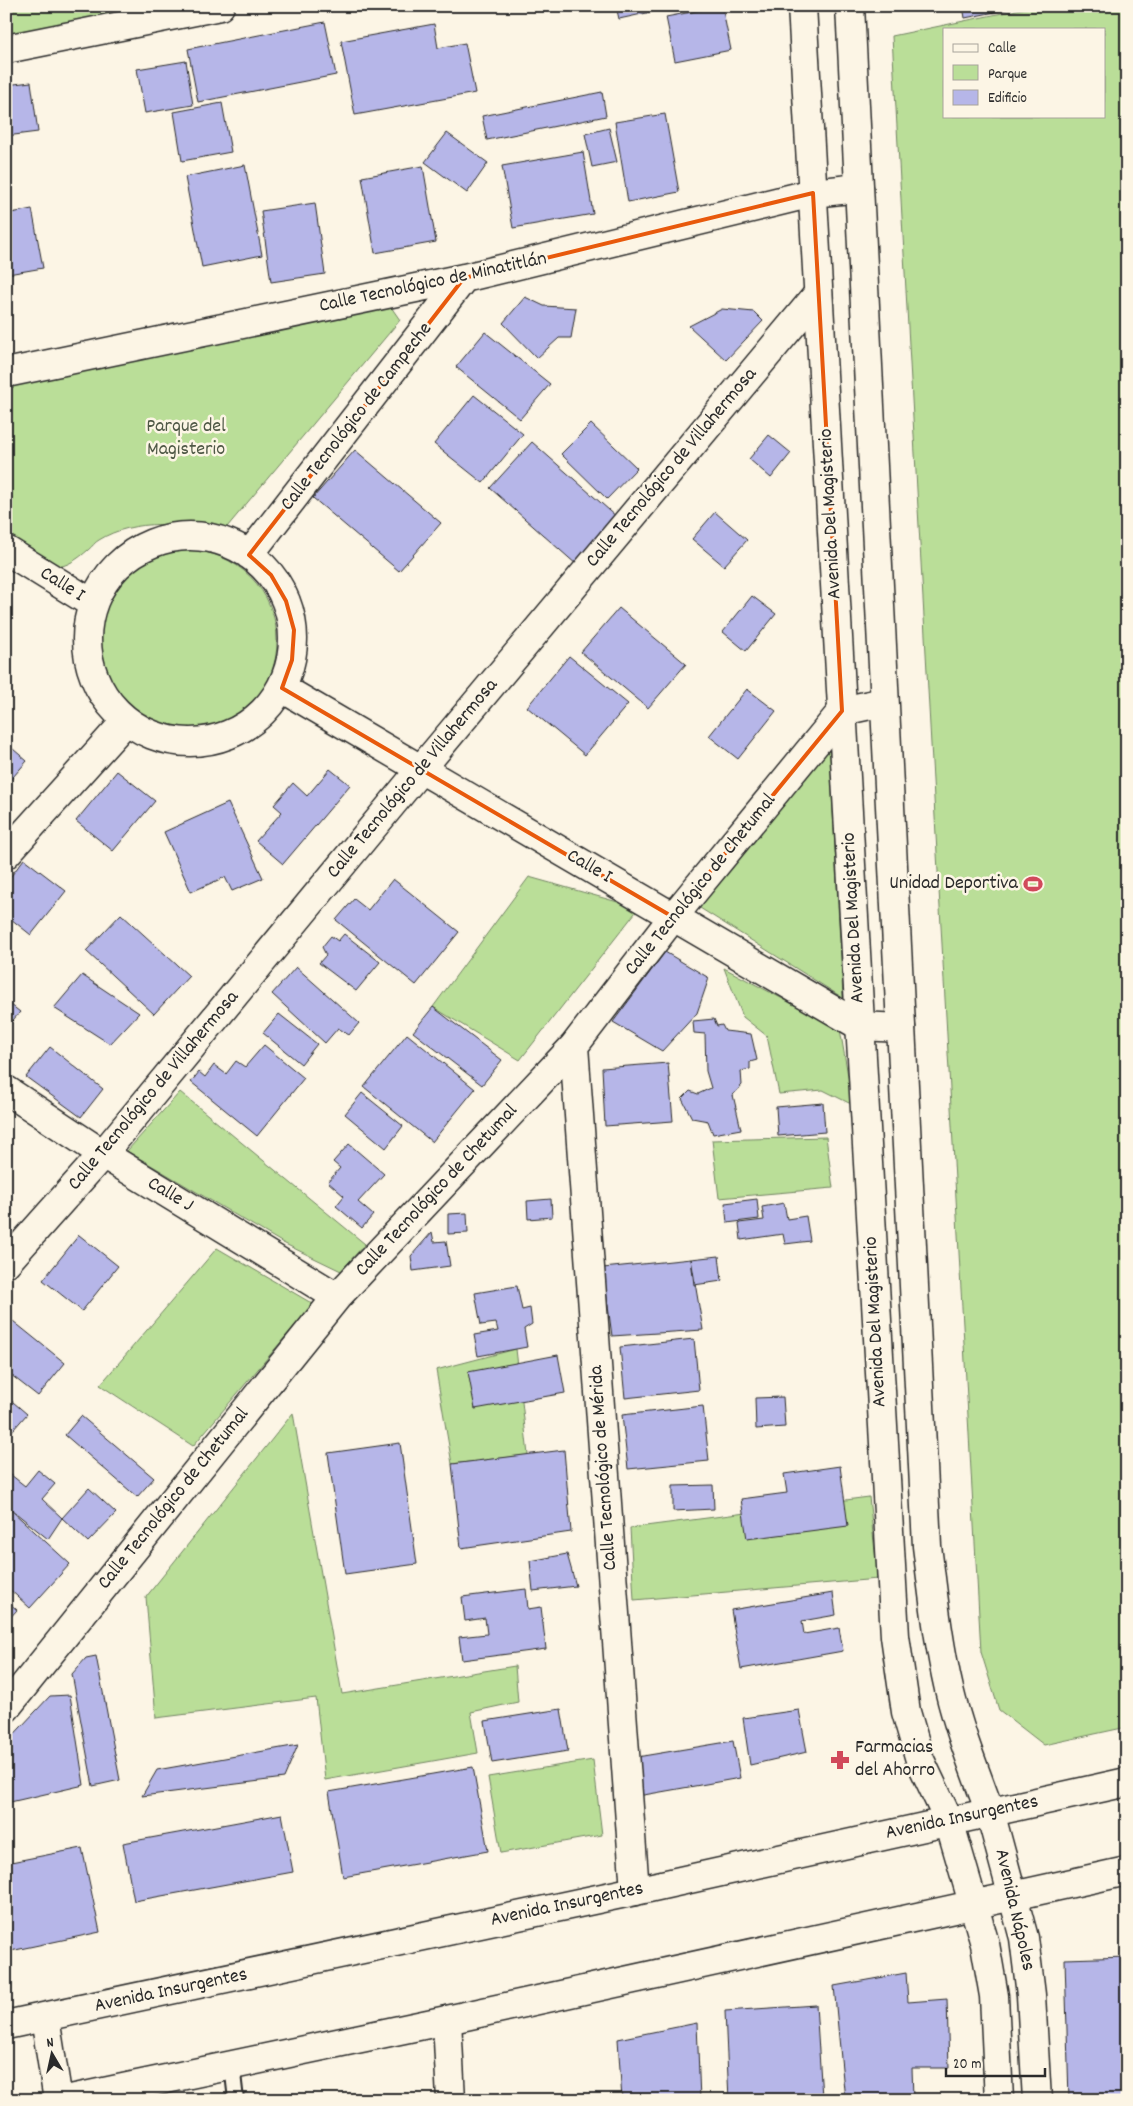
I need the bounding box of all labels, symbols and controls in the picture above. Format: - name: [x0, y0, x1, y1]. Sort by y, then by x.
- legend: [943, 28, 1106, 118]
- text: Calle: [988, 38, 1017, 60]
- text: Parque: [988, 64, 1028, 86]
- text: Edificio: [988, 88, 1027, 110]
- street label: Calle Tecnológico de Minatitlán: [317, 245, 549, 321]
- street label: Calle Tecnológico de Campeche: [274, 317, 440, 517]
- street label: Calle Tecnológico de Villahermosa: [580, 361, 765, 574]
- park label: Parque del Magisterio: [146, 413, 226, 464]
- street label: Avenida Del Magisterio: [813, 428, 849, 600]
- street label: Calle I: [34, 560, 90, 610]
- street label: Calle Tecnológico de Villahermosa: [321, 672, 506, 885]
- street label: Calle Tecnológico de Chetumal: [619, 788, 784, 982]
- street label: Avenida Del Magisterio: [836, 832, 872, 1004]
- street label: Calle I: [561, 843, 617, 891]
- place label: Unidad Deportiva: [889, 870, 1019, 898]
- sports icon: Unidad Deportiva: [1022, 873, 1044, 895]
- street label: Calle Tecnológico de Villahermosa: [62, 984, 247, 1197]
- street label: Calle Tecnológico de Chetumal: [349, 1098, 525, 1284]
- street label: Calle J: [142, 1170, 198, 1220]
- street label: Avenida Del Magisterio: [858, 1236, 894, 1408]
- street label: Calle Tecnológico de Mérida: [583, 1364, 625, 1572]
- street label: Calle Tecnológico de Chetumal: [92, 1402, 257, 1596]
- place label: Farmacias del Ahorro: [855, 1734, 935, 1785]
- pharmacy icon: Farmacias del Ahorro: [829, 1749, 851, 1771]
- street label: Avenida Insurgentes: [883, 1788, 1041, 1848]
- street label: Avenida Nápoles: [986, 1846, 1042, 1974]
- street label: Avenida Insurgentes: [488, 1875, 646, 1935]
- street label: Avenida Insurgentes: [92, 1961, 250, 2021]
- north arrow: [28, 2028, 78, 2078]
- text: N: [45, 2033, 55, 2054]
- scale bar: [946, 2046, 1044, 2078]
- text: 20 m: [953, 2054, 981, 2076]

